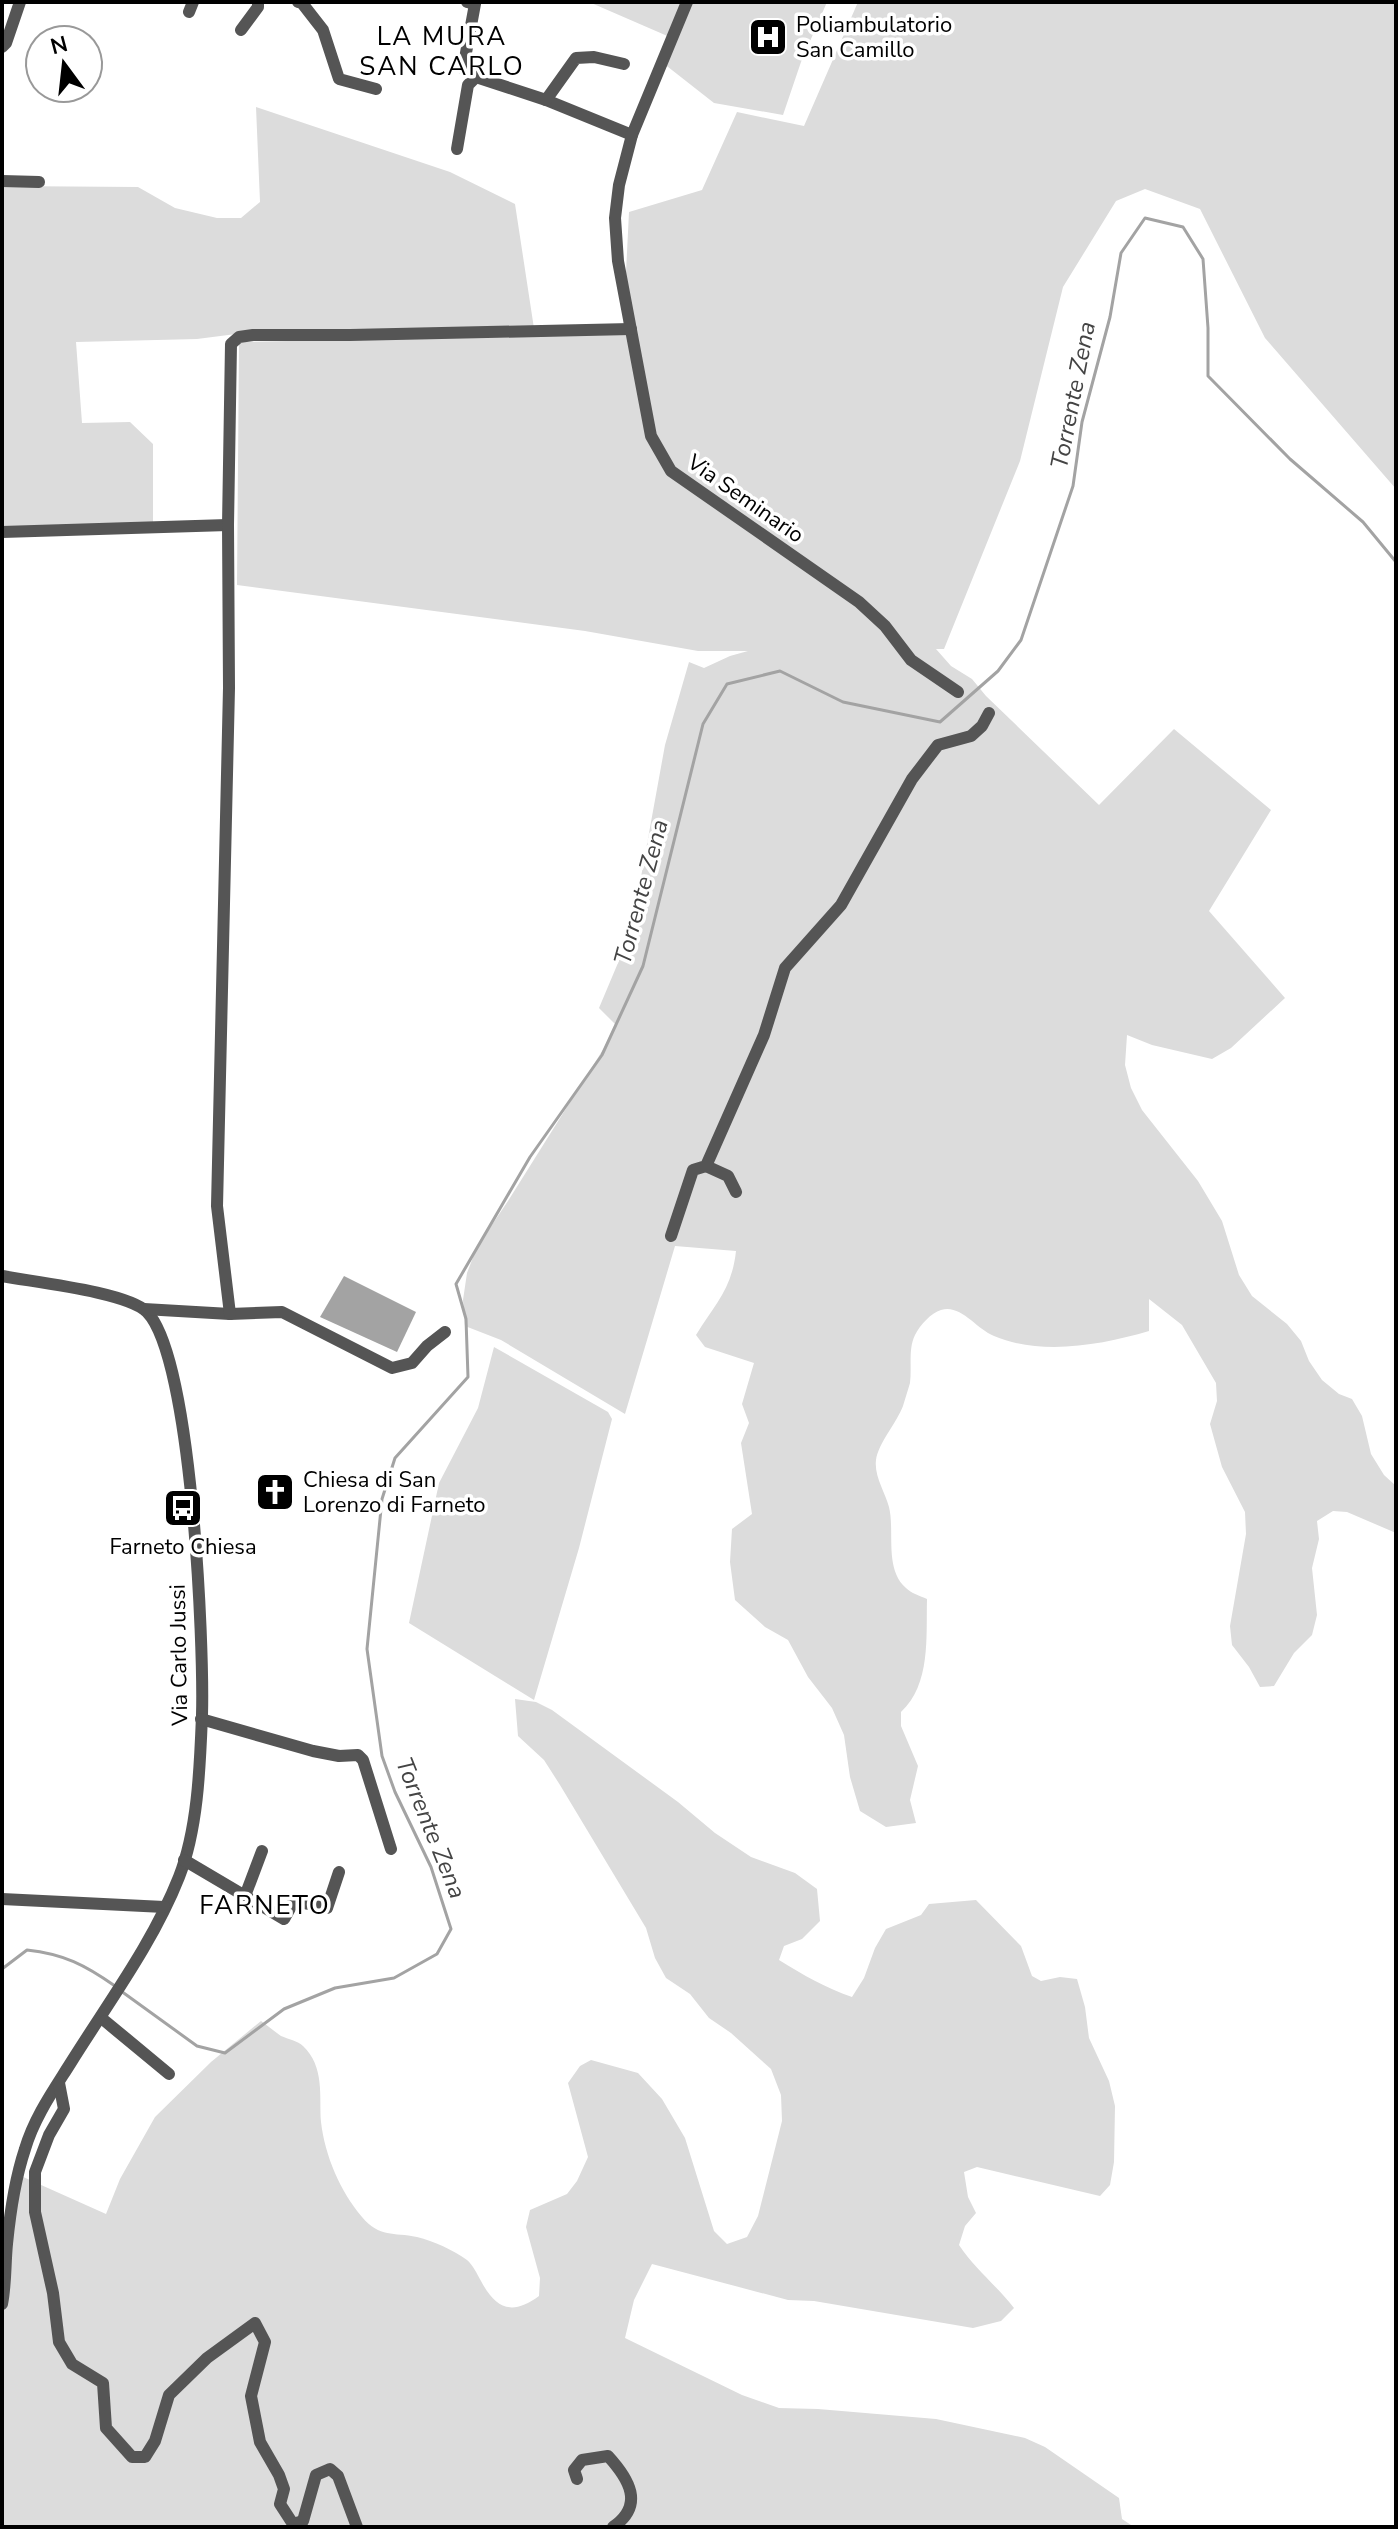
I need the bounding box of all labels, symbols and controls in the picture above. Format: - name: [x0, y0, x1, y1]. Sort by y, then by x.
- place label: Poliambulatorio San Camillo: [796, 10, 952, 65]
- hospital icon: Poliambulatorio San Camillo: [747, 16, 789, 58]
- district label: LA MURA SAN CARLO: [359, 19, 525, 84]
- north arrow: [24, 24, 104, 104]
- text: N: [47, 29, 71, 62]
- water label: Torrente Zena: [1043, 319, 1103, 471]
- street label: Via Seminario: [680, 447, 810, 550]
- water label: Torrente Zena: [606, 816, 676, 968]
- place label: Chiesa di San Lorenzo di Farneto: [303, 1465, 486, 1520]
- church icon: Chiesa di San Lorenzo di Farneto: [254, 1471, 296, 1513]
- bus stop icon: Farneto Chiesa: [162, 1487, 204, 1529]
- place label: Farneto Chiesa: [109, 1532, 257, 1562]
- street label: Via Carlo Jussi: [163, 1584, 195, 1727]
- water label: Torrente Zena: [388, 1753, 474, 1903]
- district label: FARNETO: [199, 1888, 331, 1923]

